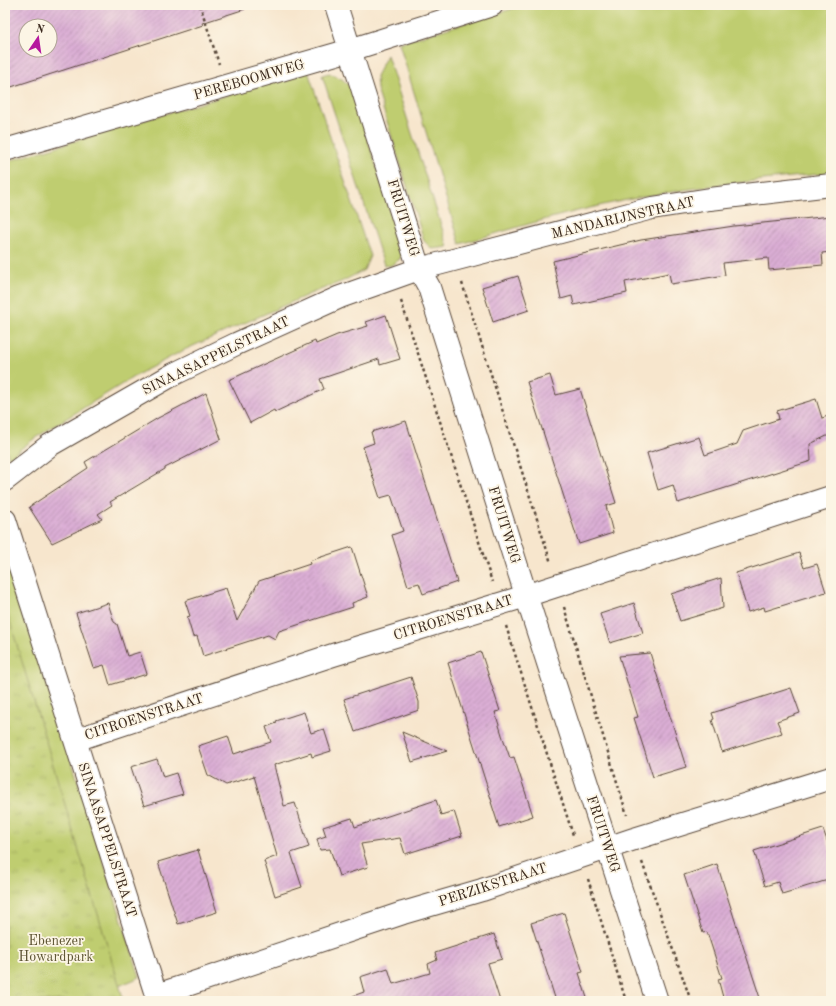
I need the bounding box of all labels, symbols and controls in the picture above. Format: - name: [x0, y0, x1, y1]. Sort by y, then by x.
- north arrow: [18, 18, 58, 58]
- text: N: [35, 23, 46, 36]
- street label: PEREBOOMWEG: [192, 57, 306, 103]
- street label: FRUITWEG: [385, 178, 421, 258]
- street label: MANDARIJNSTRAAT: [550, 195, 696, 241]
- street label: SINAASAPPELSTRAAT: [140, 314, 292, 398]
- street label: FRUITWEG: [486, 485, 522, 565]
- street label: CITROENSTRAAT: [392, 593, 514, 643]
- street label: CITROENSTRAAT: [83, 691, 205, 743]
- street label: SINAASAPPELSTRAAT: [75, 761, 139, 919]
- street label: FRUITWEG: [584, 794, 622, 874]
- street label: PERZIKSTRAAT: [437, 861, 549, 909]
- park label: Ebenezer Howardpark: [18, 934, 94, 964]

